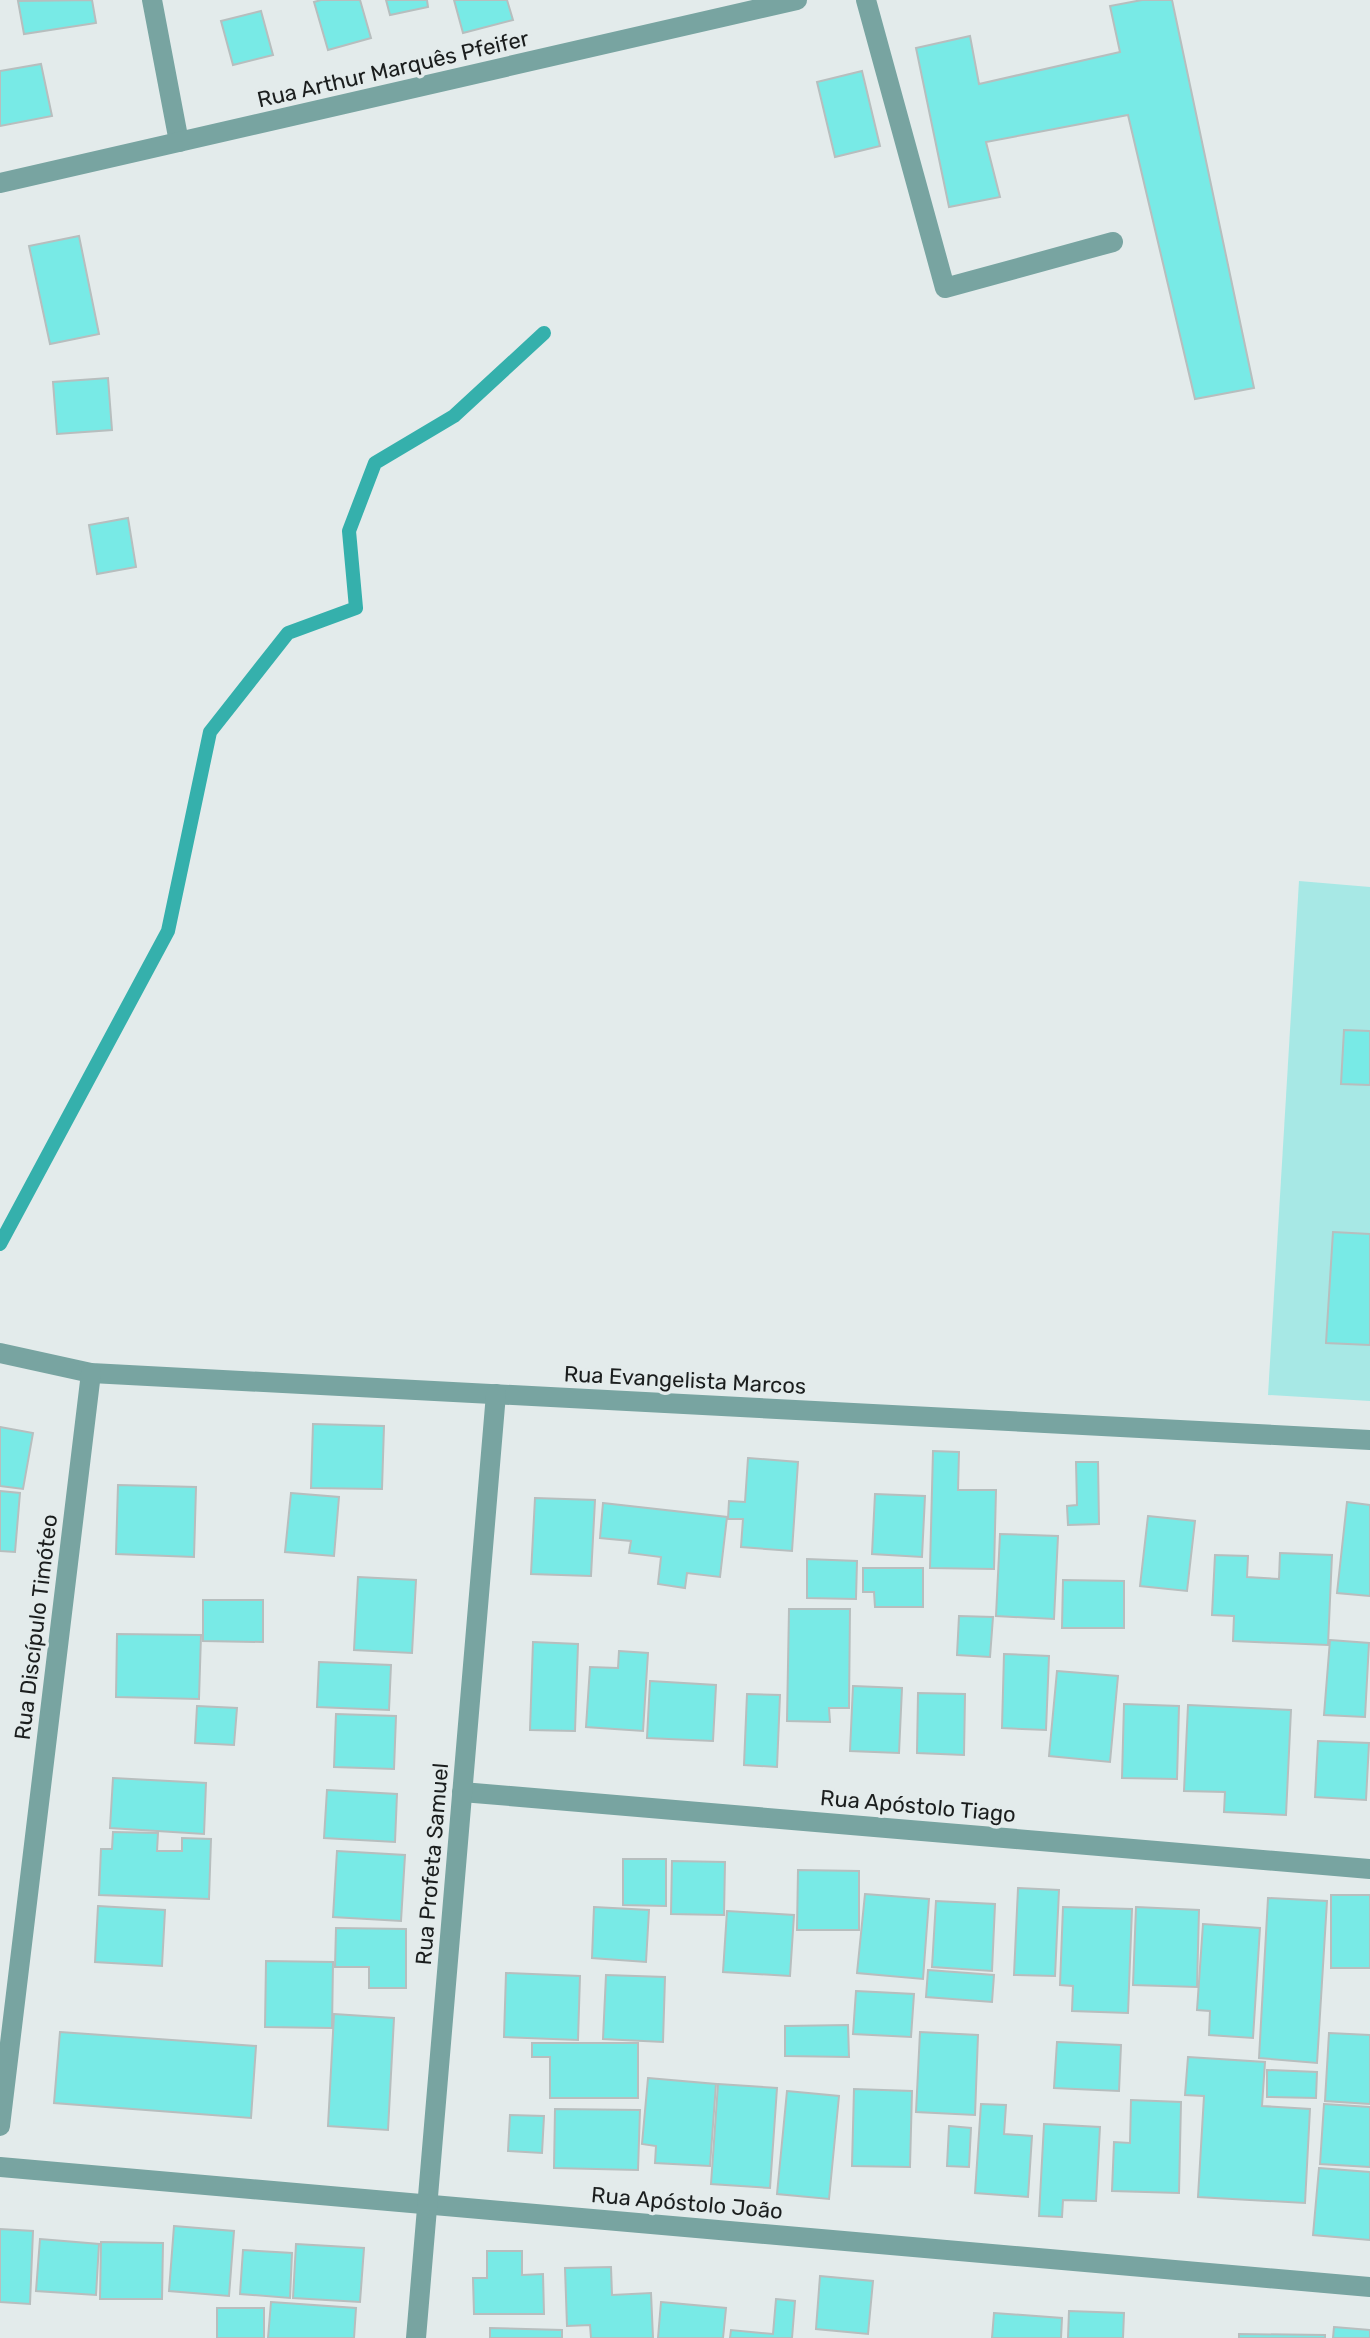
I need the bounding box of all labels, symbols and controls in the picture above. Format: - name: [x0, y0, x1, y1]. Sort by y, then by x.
- street label: Rua Arthur Marquês Pfeifer: [254, 24, 532, 113]
- street label: Rua Evangelista Marcos: [563, 1360, 807, 1400]
- street label: Rua Discípulo Timóteo: [9, 1513, 63, 1741]
- street label: Rua Profeta Samuel: [410, 1762, 454, 1966]
- street label: Rua Apóstolo Tiago: [819, 1784, 1017, 1828]
- street label: Rua Apóstolo João: [590, 2181, 784, 2225]

